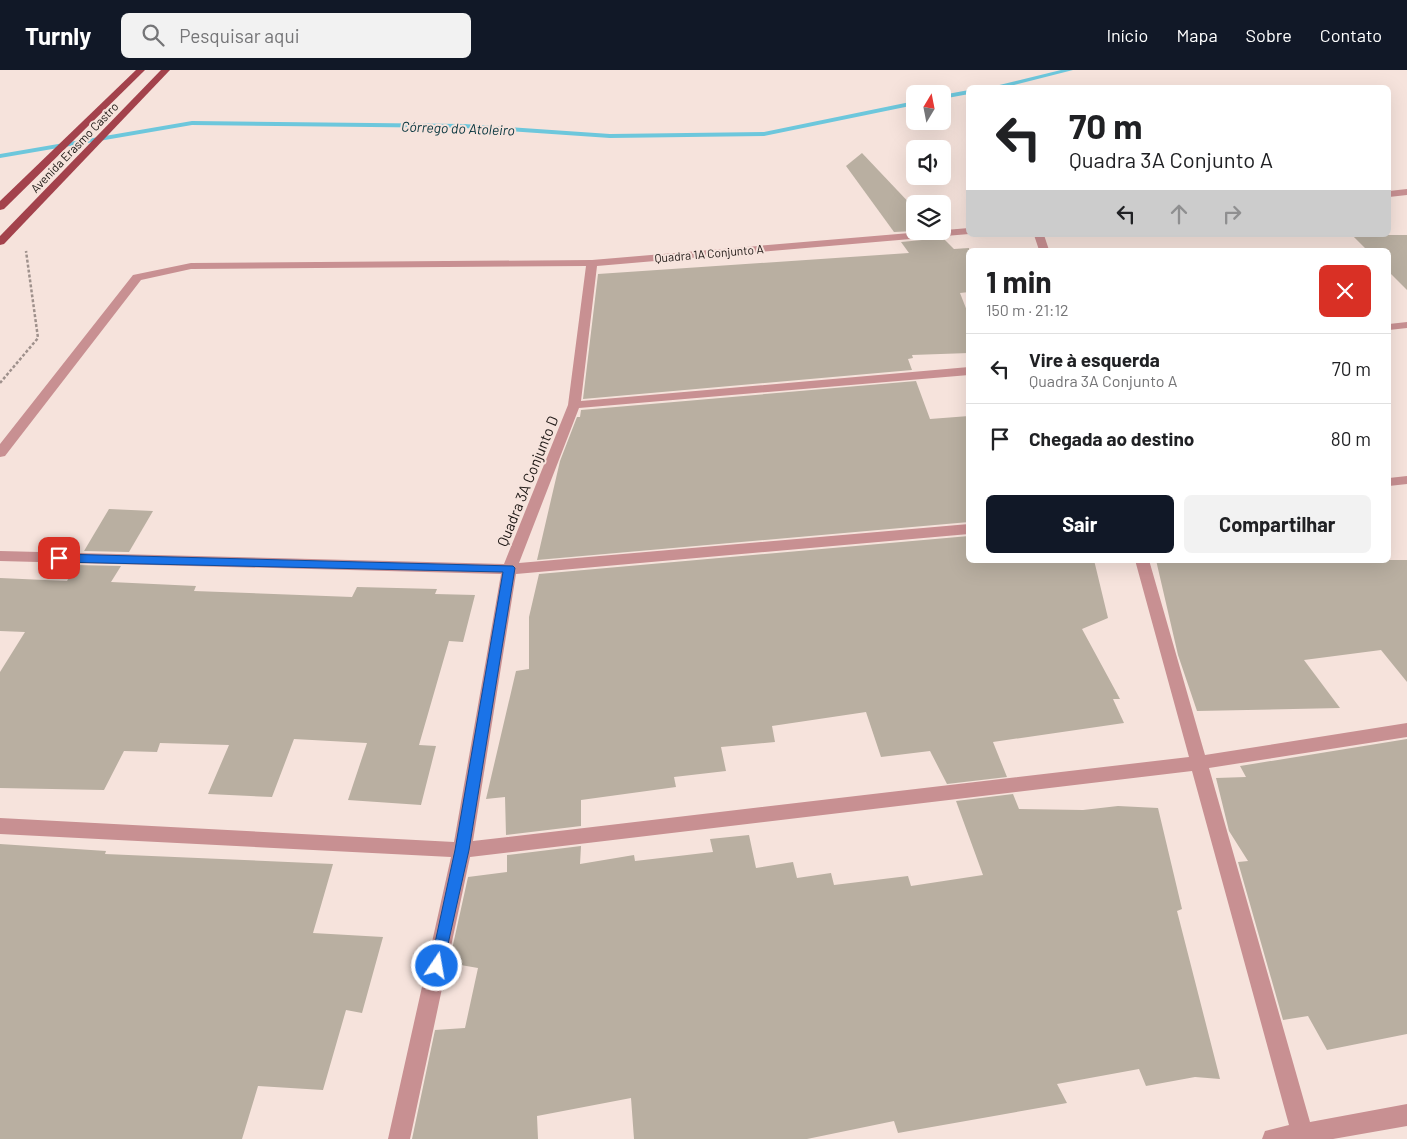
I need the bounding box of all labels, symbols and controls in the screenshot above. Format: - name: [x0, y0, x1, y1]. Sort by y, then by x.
- search box: [121, 13, 471, 58]
- text: Turnly: [25, 21, 91, 50]
- icon: search: [139, 21, 167, 49]
- text: Pesquisar aqui: [179, 24, 300, 47]
- text: Início: [1106, 24, 1148, 46]
- text: Mapa: [1176, 24, 1218, 46]
- text: Sobre: [1246, 24, 1292, 46]
- text: Contato: [1320, 24, 1382, 46]
- north arrow: [906, 85, 951, 130]
- map controls: [906, 85, 951, 240]
- street label: Avenida Erasmo Castro: [27, 99, 121, 195]
- text: 70 m: [1069, 104, 1143, 146]
- icon: left: [986, 105, 1051, 170]
- water label: Córrego do Atoleiro: [401, 118, 515, 138]
- button: sound: [906, 140, 951, 185]
- text: Quadra 3A Conjunto A: [1069, 146, 1273, 172]
- button: layers: [906, 195, 951, 240]
- icon: left: [1112, 200, 1140, 228]
- icon: ahead: [1165, 200, 1193, 228]
- icon: right: [1218, 200, 1246, 228]
- street label: Quadra 1A Conjunto A: [654, 241, 764, 265]
- text: 1 min: [986, 263, 1052, 299]
- button: close: [1319, 265, 1371, 317]
- text: 150 m · 21:12: [986, 300, 1069, 319]
- text: Vire à esquerda: [1029, 348, 1160, 371]
- icon: left: [986, 355, 1014, 383]
- text: 70 m: [1332, 357, 1371, 380]
- text: Quadra 3A Conjunto A: [1029, 371, 1177, 390]
- street label: Quadra 3A Conjunto D: [493, 413, 561, 549]
- icon: arrive: [986, 425, 1014, 453]
- text: Chegada ao destino: [1029, 427, 1194, 450]
- text: 80 m: [1331, 427, 1371, 450]
- button: Sair: [986, 495, 1174, 553]
- button: Compartilhar: [1184, 495, 1371, 553]
- pin: [38, 537, 80, 579]
- icon: arrive: [45, 544, 73, 572]
- position arrow: [410, 939, 462, 991]

